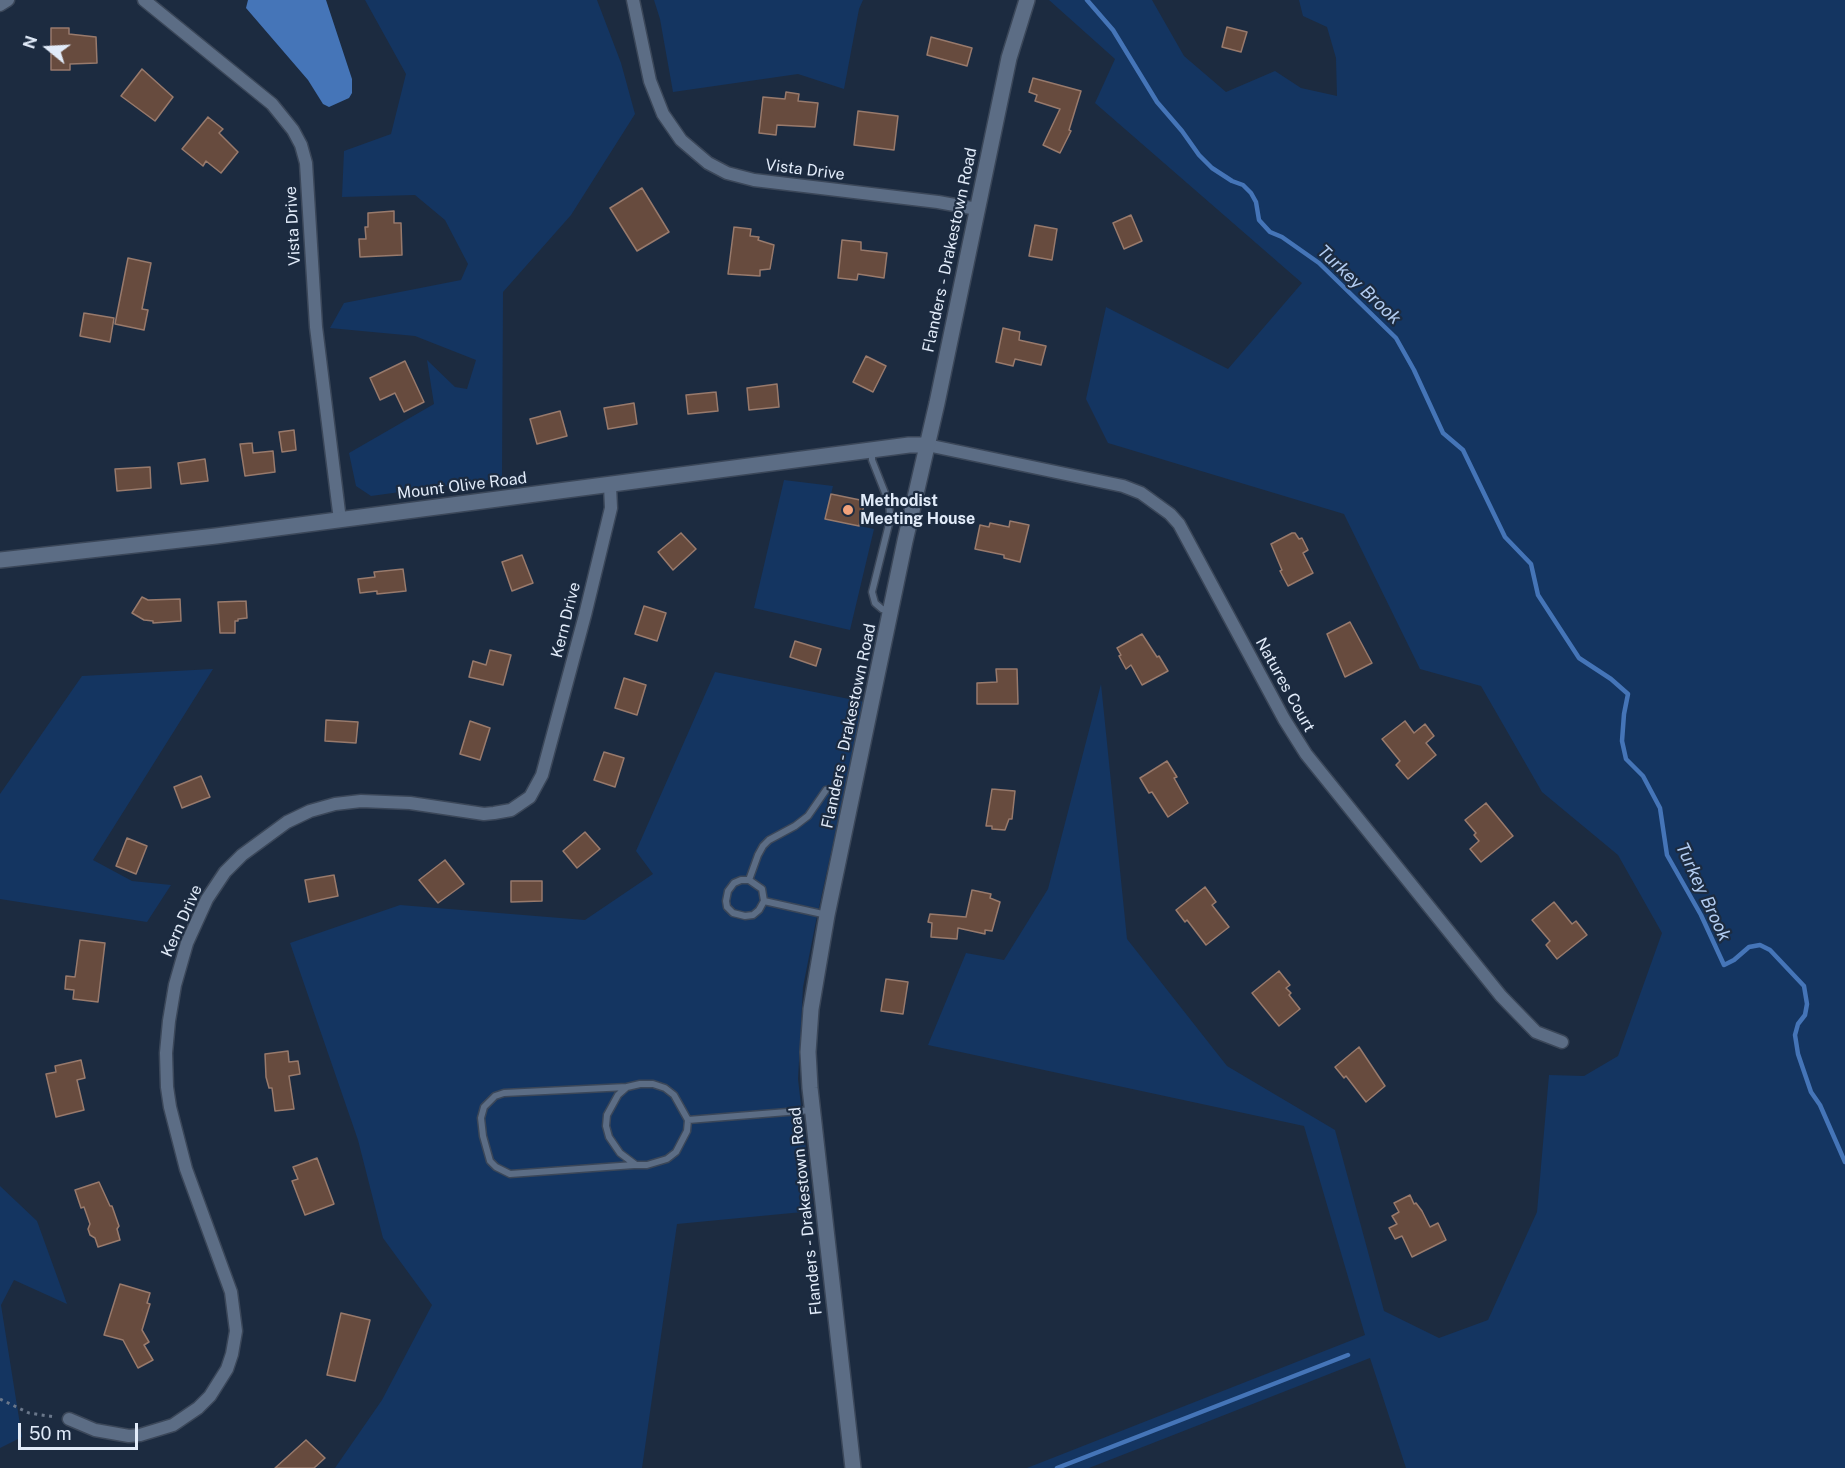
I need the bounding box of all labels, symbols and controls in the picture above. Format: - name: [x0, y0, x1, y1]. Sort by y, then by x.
- north arrow: [18, 18, 78, 78]
- text: N: [19, 33, 41, 51]
- street label: Flanders - Drakestown Road: [919, 146, 981, 354]
- street label: Vista Drive: [764, 156, 846, 184]
- street label: Vista Drive: [281, 186, 305, 266]
- water label: Turkey Brook: [1313, 241, 1405, 329]
- street label: Mount Olive Road: [396, 469, 528, 503]
- place label: Methodist Meeting House: [860, 491, 975, 529]
- marker: Methodist Meeting House: [841, 503, 855, 517]
- street label: Kern Drive: [547, 580, 585, 660]
- street label: Flanders - Drakestown Road: [818, 622, 880, 830]
- street label: Natures Court: [1251, 635, 1319, 735]
- water label: Turkey Brook: [1671, 839, 1735, 945]
- street label: Kern Drive: [158, 882, 206, 960]
- street label: Flanders - Drakestown Road: [786, 1106, 826, 1316]
- scale bar: [21, 1411, 141, 1449]
- text: 50 m: [29, 1423, 72, 1444]

